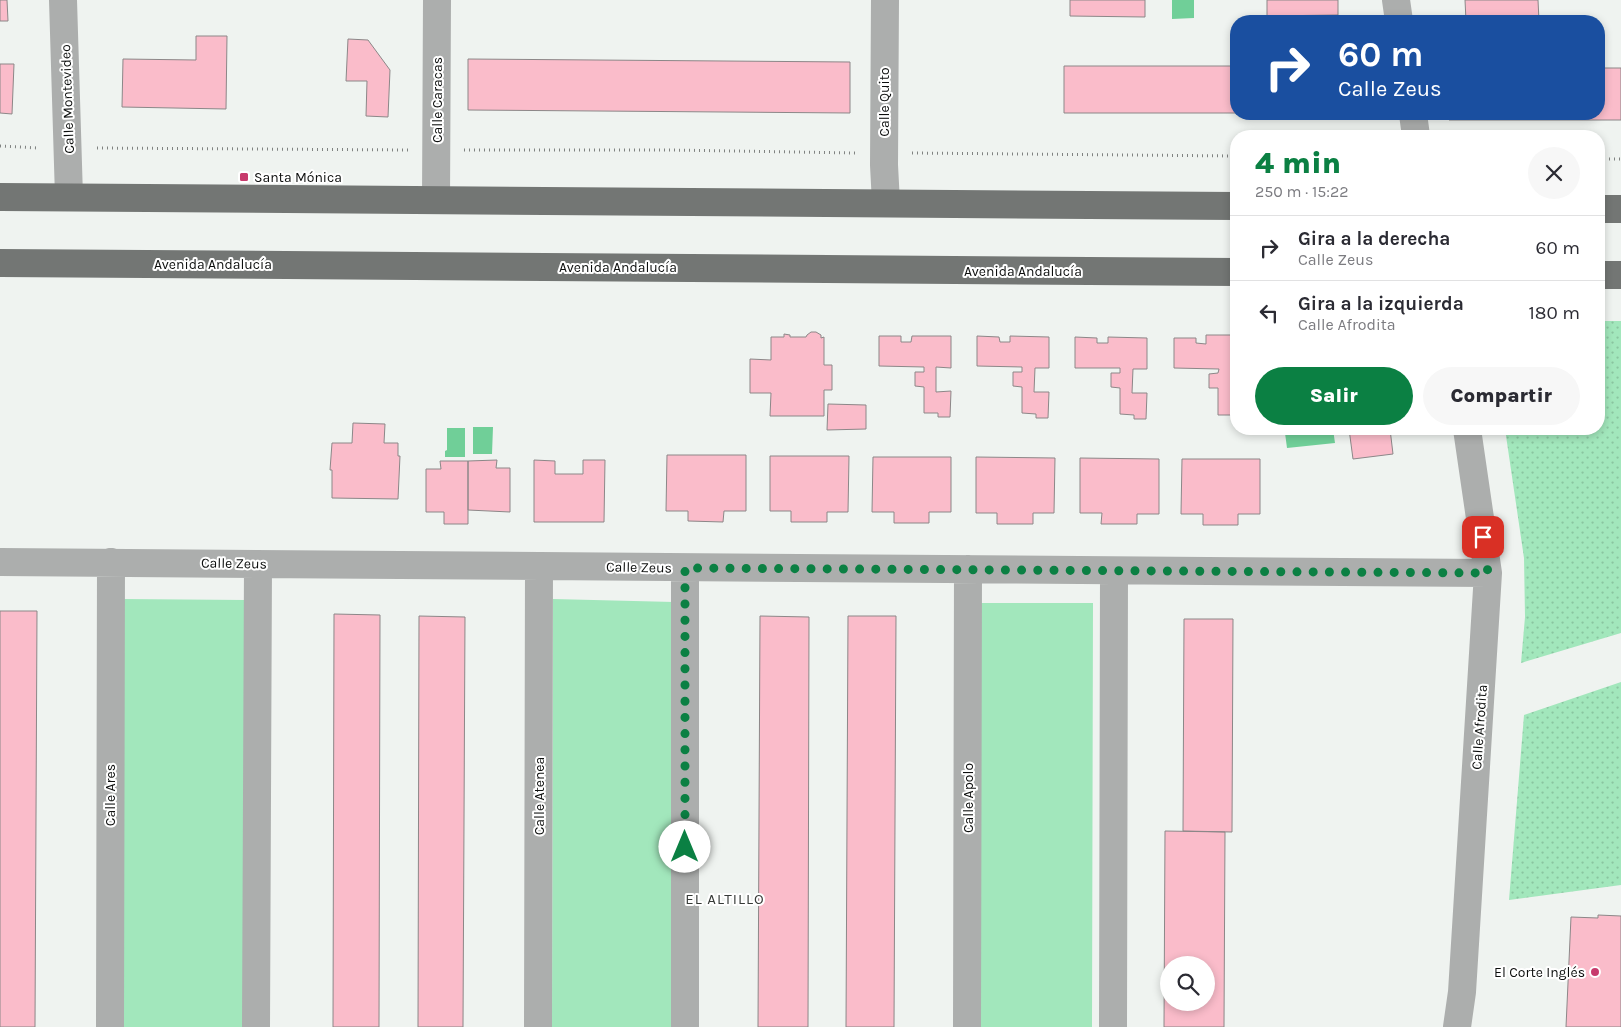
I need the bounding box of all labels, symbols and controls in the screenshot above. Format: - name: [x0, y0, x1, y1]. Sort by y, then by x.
- text: 60 m: [1338, 34, 1423, 75]
- icon: right: [1255, 35, 1320, 100]
- street label: Calle Montevideo: [57, 44, 78, 154]
- street label: Calle Caracas: [429, 57, 446, 143]
- street label: Calle Quito: [876, 67, 893, 137]
- text: Calle Zeus: [1338, 76, 1442, 102]
- text: 4 min: [1255, 145, 1341, 181]
- button: close: [1528, 147, 1580, 199]
- place label: Santa Mónica: [254, 169, 342, 186]
- marker: Santa Mónica: [238, 171, 250, 183]
- text: 250 m · 15:22: [1255, 182, 1349, 201]
- text: Gira a la derecha: [1298, 228, 1450, 250]
- icon: right: [1255, 234, 1283, 262]
- text: 60 m: [1536, 237, 1580, 259]
- text: Calle Zeus: [1298, 250, 1373, 269]
- street label: Avenida Andalucía: [154, 256, 272, 273]
- street label: Avenida Andalucía: [559, 259, 677, 276]
- street label: Avenida Andalucía: [964, 263, 1082, 280]
- text: Gira a la izquierda: [1298, 293, 1464, 315]
- icon: left: [1255, 299, 1283, 327]
- text: 180 m: [1528, 302, 1580, 324]
- text: Calle Afrodita: [1298, 315, 1396, 334]
- button: Salir: [1255, 367, 1413, 425]
- button: Compartir: [1423, 367, 1580, 425]
- pin: [1462, 516, 1504, 558]
- icon: arrive: [1469, 523, 1497, 551]
- street label: Calle Zeus: [201, 554, 267, 573]
- street label: Calle Zeus: [606, 558, 672, 577]
- street label: Calle Afrodita: [1468, 684, 1491, 770]
- street label: Calle Atenea: [531, 757, 548, 835]
- street label: Calle Apolo: [960, 763, 977, 833]
- street label: Calle Ares: [102, 764, 119, 826]
- position arrow: [658, 820, 710, 872]
- district label: EL ALTILLO: [685, 890, 765, 908]
- map controls: [1160, 956, 1215, 1011]
- button: search: [1160, 956, 1215, 1011]
- place label: El Corte Inglés: [1494, 964, 1585, 981]
- marker: El Corte Inglés: [1589, 966, 1601, 978]

